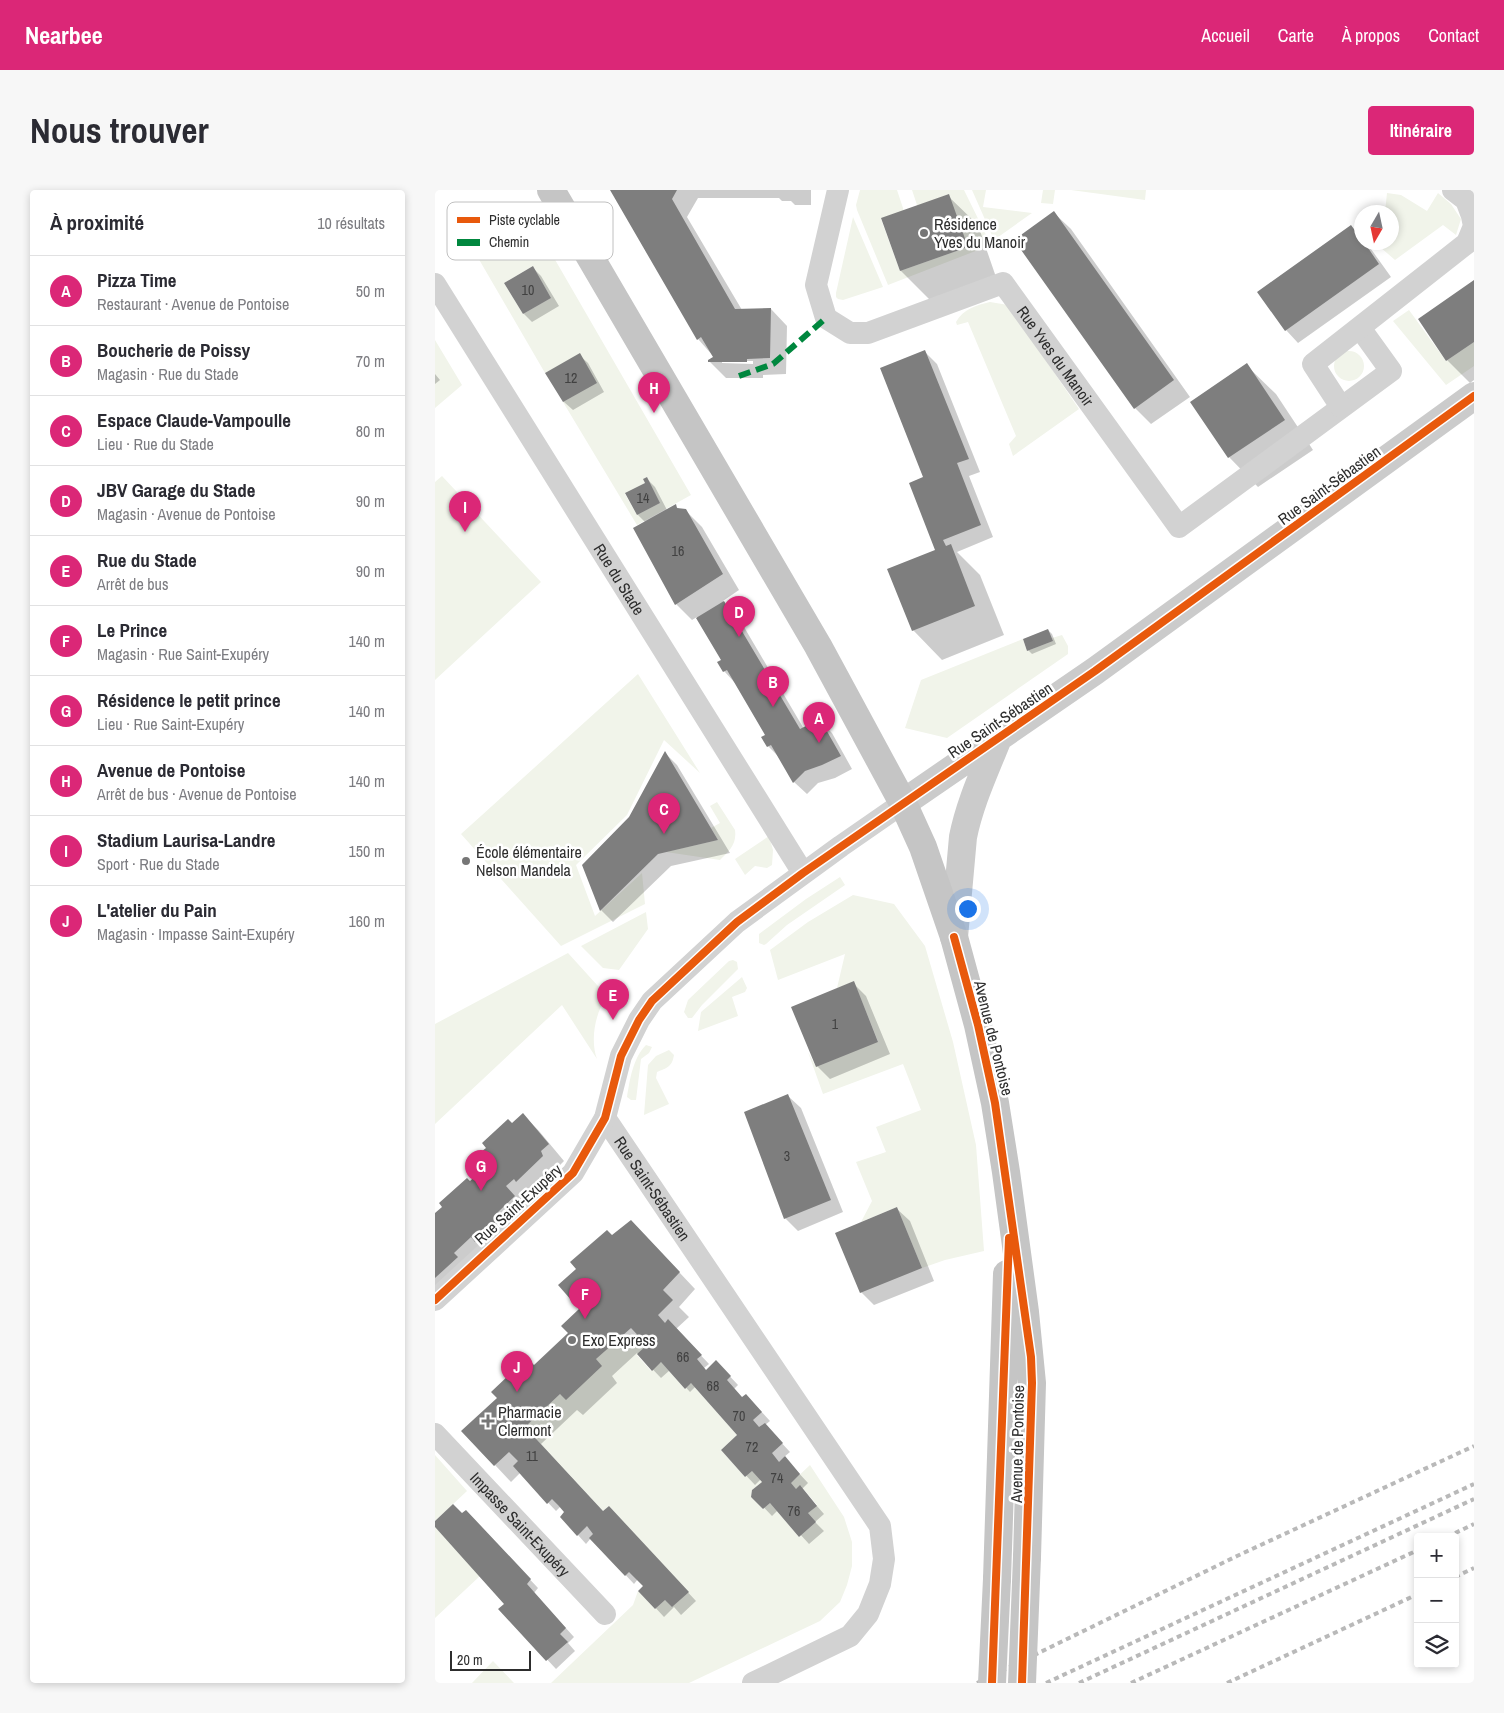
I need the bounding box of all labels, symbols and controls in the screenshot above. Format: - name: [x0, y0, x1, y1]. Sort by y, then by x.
- text: Nearbee: [25, 19, 103, 51]
- text: Accueil: [1201, 23, 1250, 48]
- text: Carte: [1278, 23, 1314, 48]
- text: À propos: [1342, 23, 1400, 48]
- text: Contact: [1428, 23, 1479, 48]
- button: Itinéraire: [1368, 106, 1474, 155]
- text: Nous trouver: [30, 107, 209, 154]
- legend: [447, 202, 613, 260]
- north arrow: [1354, 205, 1399, 250]
- text: À proximité: [50, 208, 144, 237]
- text: Piste cyclable: [489, 211, 560, 229]
- text: 10 résultats: [317, 212, 385, 234]
- place label: Résidence Yves du Manoir: [934, 213, 1026, 253]
- marker: Résidence Yves du Manoir: [918, 227, 930, 239]
- text: Chemin: [489, 233, 529, 251]
- text: Pizza Time: [97, 267, 176, 293]
- text: A: [61, 280, 71, 302]
- text: 50 m: [356, 280, 385, 302]
- house number: 10: [522, 281, 534, 299]
- text: Restaurant · Avenue de Pontoise: [97, 293, 289, 315]
- street label: Rue Yves du Manoir: [1012, 301, 1100, 411]
- text: Boucherie de Poissy: [97, 337, 250, 363]
- text: B: [61, 350, 71, 372]
- text: 70 m: [356, 350, 385, 372]
- text: Magasin · Rue du Stade: [97, 363, 239, 385]
- house number: 12: [565, 369, 577, 387]
- pin: H: [638, 372, 670, 413]
- text: Espace Claude-Vampoulle: [97, 407, 291, 433]
- text: C: [61, 420, 71, 442]
- text: 80 m: [356, 420, 385, 442]
- text: Lieu · Rue du Stade: [97, 433, 214, 455]
- street label: Rue Saint-Sébastien: [1273, 440, 1385, 530]
- text: JBV Garage du Stade: [97, 477, 255, 503]
- house number: 14: [637, 489, 650, 507]
- text: D: [61, 490, 71, 512]
- text: 90 m: [356, 490, 385, 512]
- pin: I: [449, 491, 481, 532]
- text: Magasin · Avenue de Pontoise: [97, 503, 276, 525]
- street label: Rue du Stade: [589, 539, 650, 619]
- house number: 16: [672, 542, 684, 560]
- text: Rue du Stade: [97, 547, 197, 573]
- text: E: [62, 560, 70, 582]
- text: 90 m: [356, 560, 385, 582]
- text: Arrêt de bus: [97, 573, 168, 595]
- pin: D: [723, 596, 755, 637]
- text: Le Prince: [97, 617, 167, 643]
- text: F: [62, 630, 70, 652]
- text: 140 m: [349, 630, 385, 652]
- text: Magasin · Rue Saint-Exupéry: [97, 643, 269, 665]
- pin: B: [757, 666, 789, 707]
- street label: Rue Saint-Sébastien: [943, 677, 1057, 763]
- text: Résidence le petit prince: [97, 687, 281, 713]
- text: G: [61, 700, 71, 722]
- text: 140 m: [349, 700, 385, 722]
- pin: A: [803, 702, 835, 743]
- text: Lieu · Rue Saint-Exupéry: [97, 713, 244, 735]
- text: Avenue de Pontoise: [97, 757, 245, 783]
- text: H: [61, 770, 71, 792]
- text: 140 m: [349, 770, 385, 792]
- text: Arrêt de bus · Avenue de Pontoise: [97, 783, 297, 805]
- pin: C: [648, 793, 680, 834]
- text: Stadium Laurisa-Landre: [97, 827, 275, 853]
- text: I: [64, 840, 68, 862]
- text: 150 m: [349, 840, 385, 862]
- place label: École élémentaire Nelson Mandela: [476, 841, 582, 881]
- text: Sport · Rue du Stade: [97, 853, 220, 875]
- marker: École élémentaire Nelson Mandela: [460, 855, 472, 867]
- your location: [955, 896, 981, 922]
- text: L'atelier du Pain: [97, 897, 217, 923]
- text: J: [62, 910, 70, 932]
- text: 160 m: [349, 910, 385, 932]
- text: Magasin · Impasse Saint-Exupéry: [97, 923, 295, 945]
- street label: Avenue de Pontoise: [969, 977, 1019, 1098]
- pin: E: [597, 979, 629, 1020]
- house number: 1: [832, 1015, 839, 1033]
- street label: Rue Saint-Sébastien: [609, 1132, 696, 1245]
- house number: 3: [784, 1147, 790, 1165]
- pin: G: [465, 1150, 497, 1191]
- street label: Rue Saint-Exupéry: [469, 1158, 567, 1249]
- pin: F: [569, 1278, 601, 1319]
- place label: Exo Express: [582, 1329, 656, 1351]
- marker: Exo Express: [566, 1334, 578, 1346]
- house number: 66: [677, 1348, 689, 1366]
- pin: J: [501, 1351, 533, 1392]
- house number: 68: [707, 1377, 719, 1395]
- street label: Avenue de Pontoise: [1005, 1385, 1029, 1504]
- place label: Pharmacie Clermont: [498, 1401, 561, 1441]
- house number: 70: [733, 1407, 745, 1425]
- marker: Pharmacie Clermont: [482, 1415, 494, 1427]
- house number: 72: [746, 1438, 758, 1456]
- house number: 11: [526, 1447, 539, 1465]
- street label: Impasse Saint-Exupéry: [465, 1467, 575, 1582]
- house number: 74: [771, 1469, 784, 1487]
- house number: 76: [788, 1502, 800, 1520]
- map controls: [1414, 1533, 1459, 1668]
- button: +: [1414, 1533, 1459, 1578]
- button: −: [1414, 1578, 1459, 1623]
- button: layers: [1414, 1623, 1459, 1668]
- scale bar: [450, 1648, 531, 1671]
- text: 20 m: [457, 1651, 483, 1669]

